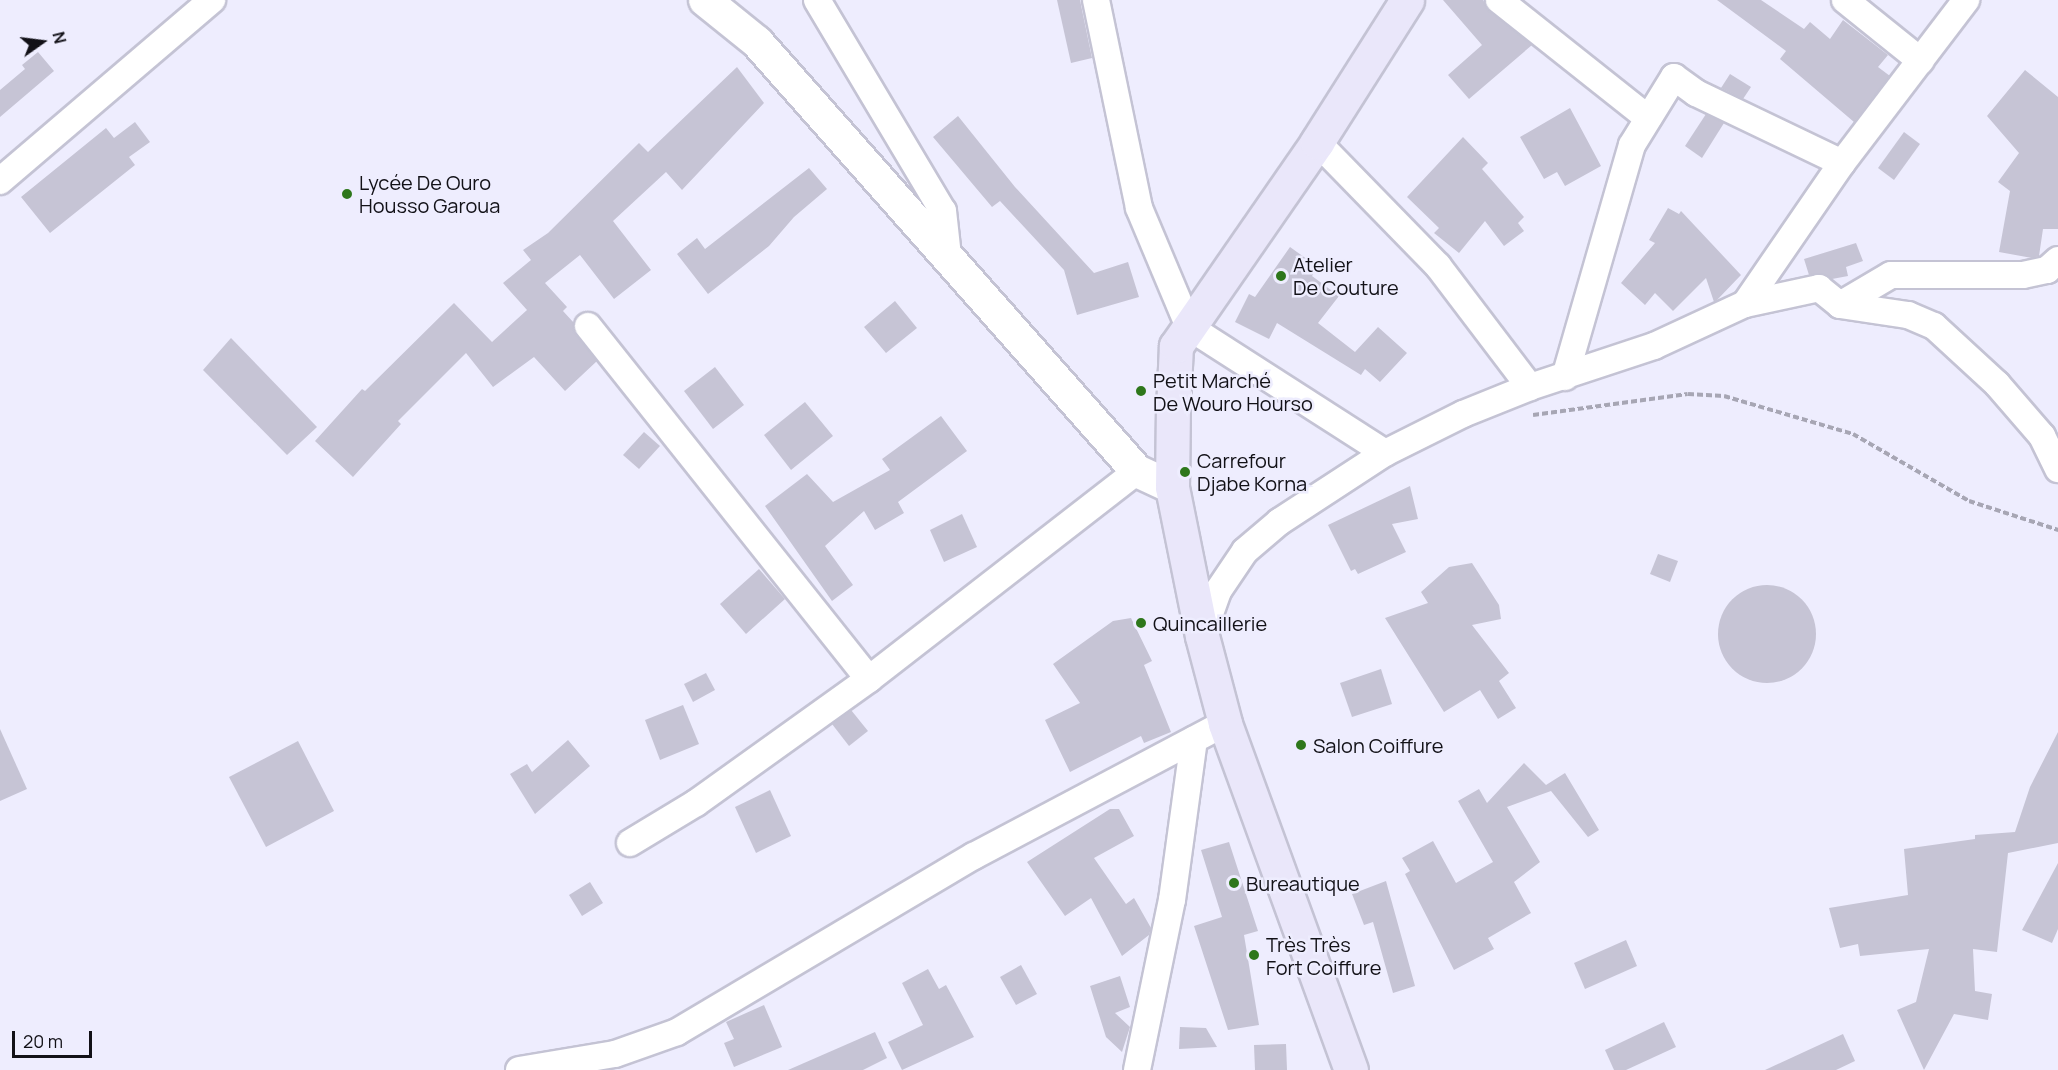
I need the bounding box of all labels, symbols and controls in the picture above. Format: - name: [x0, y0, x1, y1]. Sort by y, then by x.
- north arrow: [12, 12, 72, 72]
- text: N: [47, 29, 72, 46]
- place label: Lycée De Ouro Housso Garoua: [359, 170, 500, 217]
- marker: Lycée De Ouro Housso Garoua: [340, 187, 354, 201]
- place label: Atelier De Couture: [1293, 252, 1399, 299]
- marker: Atelier De Couture: [1274, 269, 1288, 283]
- place label: Petit Marché De Wouro Hourso: [1153, 368, 1313, 415]
- marker: Petit Marché De Wouro Hourso: [1134, 384, 1148, 398]
- place label: Carrefour Djabe Korna: [1197, 448, 1307, 495]
- marker: Carrefour Djabe Korna: [1178, 465, 1192, 479]
- place label: Quincaillerie: [1153, 611, 1267, 635]
- marker: Quincaillerie: [1134, 616, 1148, 630]
- place label: Salon Coiffure: [1313, 733, 1443, 757]
- marker: Salon Coiffure: [1294, 738, 1308, 752]
- place label: Bureautique: [1246, 871, 1360, 895]
- marker: Bureautique: [1227, 876, 1241, 890]
- place label: Très Très Fort Coiffure: [1266, 932, 1381, 979]
- marker: Très Très Fort Coiffure: [1247, 948, 1261, 962]
- scale bar: [15, 1019, 94, 1057]
- text: 20 m: [23, 1029, 63, 1053]

